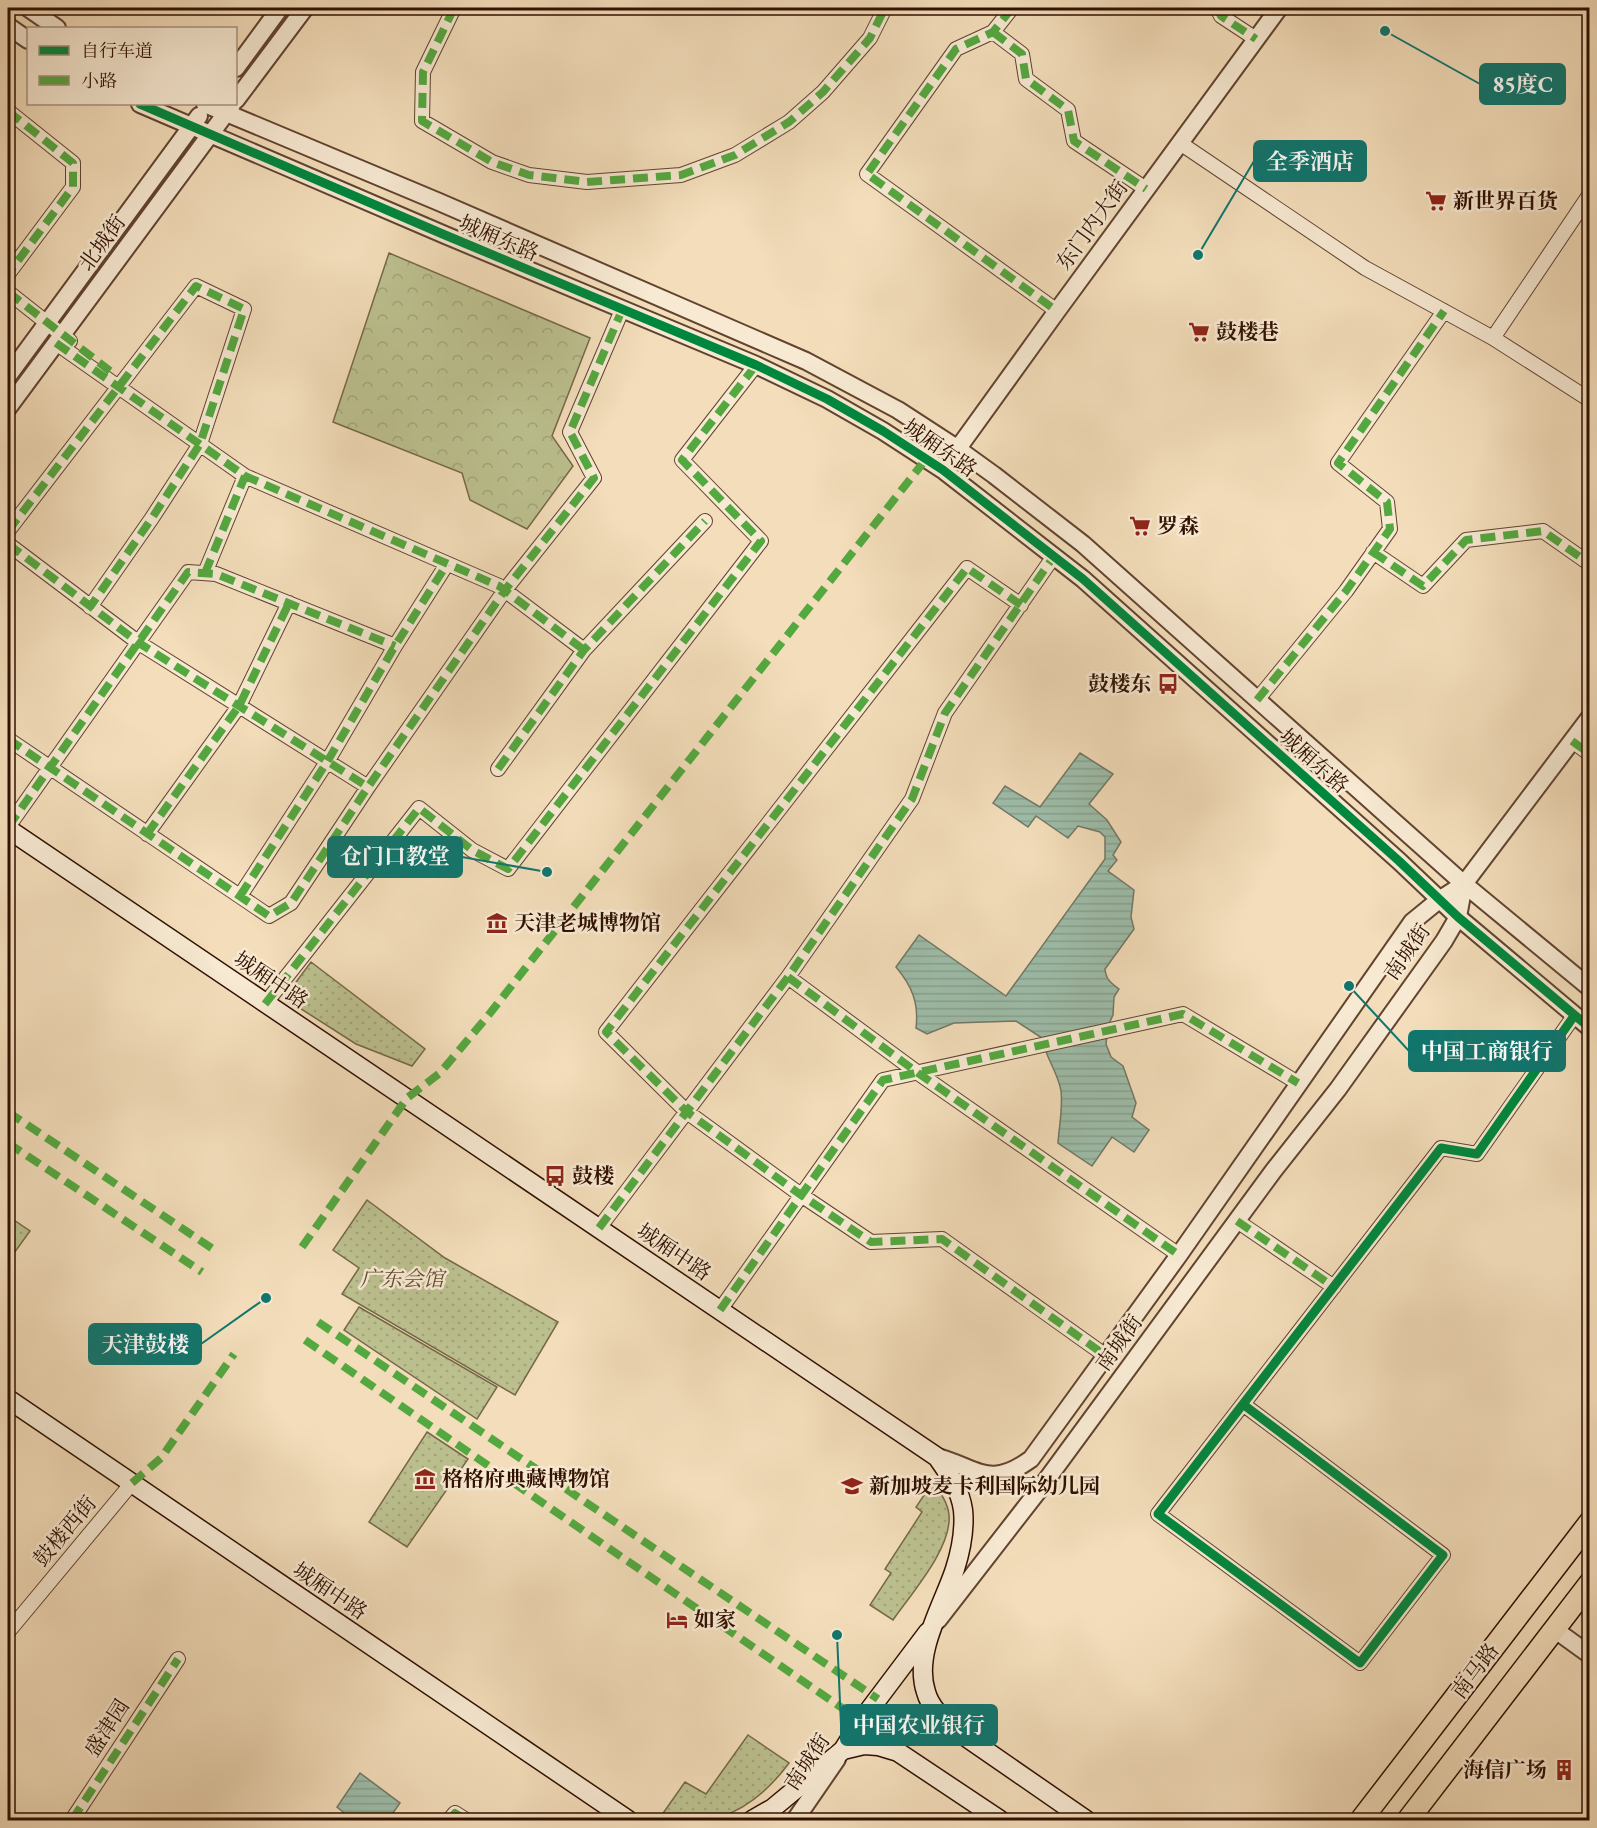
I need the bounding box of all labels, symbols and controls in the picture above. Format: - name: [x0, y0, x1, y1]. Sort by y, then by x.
- legend: [27, 27, 237, 105]
- text: 自行车道: [81, 39, 153, 62]
- callout: 85度C: [1480, 64, 1565, 104]
- text: 小路: [81, 69, 117, 92]
- text: 85度C: [1493, 70, 1553, 99]
- callout: 全季酒店: [1254, 141, 1366, 181]
- text: 全季酒店: [1266, 147, 1354, 176]
- street label: 东门内大街: [1050, 174, 1133, 275]
- place label: 新世界百货: [1453, 187, 1558, 214]
- supermarket icon: 新世界百货: [1424, 189, 1448, 213]
- street label: 北城街: [72, 209, 131, 276]
- street label: 城厢东路: [455, 209, 543, 266]
- place label: 鼓楼巷: [1216, 318, 1279, 345]
- supermarket icon: 鼓楼巷: [1187, 320, 1211, 344]
- street label: 城厢东路: [898, 412, 982, 483]
- place label: 罗森: [1157, 512, 1199, 539]
- supermarket icon: 罗森: [1128, 514, 1152, 538]
- place label: 鼓楼东: [1088, 670, 1151, 697]
- bus stop icon: 鼓楼东: [1156, 672, 1180, 696]
- street label: 城厢东路: [1274, 722, 1355, 799]
- callout: 仓门口教堂: [328, 837, 462, 877]
- text: 仓门口教堂: [340, 842, 450, 871]
- place label: 天津老城博物馆: [514, 909, 661, 936]
- museum icon: 天津老城博物馆: [485, 911, 509, 935]
- street label: 南城街: [1377, 918, 1436, 985]
- street label: 城厢中路: [229, 945, 314, 1014]
- callout: 中国工商银行: [1409, 1031, 1565, 1071]
- text: 中国工商银行: [1421, 1037, 1553, 1066]
- place label: 鼓楼: [572, 1162, 614, 1189]
- bus stop icon: 鼓楼: [543, 1164, 567, 1188]
- street label: 城厢中路: [632, 1217, 717, 1286]
- park label: 广东会馆: [360, 1265, 447, 1292]
- street label: 南城街: [1089, 1309, 1148, 1376]
- callout: 天津鼓楼: [89, 1324, 201, 1364]
- text: 天津鼓楼: [101, 1330, 189, 1359]
- place label: 格格府典藏博物馆: [442, 1465, 610, 1492]
- museum icon: 格格府典藏博物馆: [413, 1467, 437, 1491]
- place label: 新加坡麦卡利国际幼儿园: [869, 1472, 1100, 1499]
- school or university icon: 新加坡麦卡利国际幼儿园: [840, 1474, 864, 1498]
- street label: 鼓楼西街: [27, 1490, 102, 1572]
- street label: 城厢中路: [288, 1556, 373, 1625]
- place label: 如家: [694, 1606, 736, 1633]
- hotel icon: 如家: [665, 1608, 689, 1632]
- street label: 南马路: [1445, 1637, 1504, 1704]
- street label: 盛津园: [78, 1694, 135, 1761]
- callout: 中国农业银行: [841, 1705, 997, 1745]
- text: 中国农业银行: [853, 1711, 985, 1740]
- street label: 南城街: [778, 1728, 835, 1795]
- place label: 海信广场: [1463, 1756, 1547, 1783]
- building icon: 海信广场: [1552, 1758, 1576, 1782]

